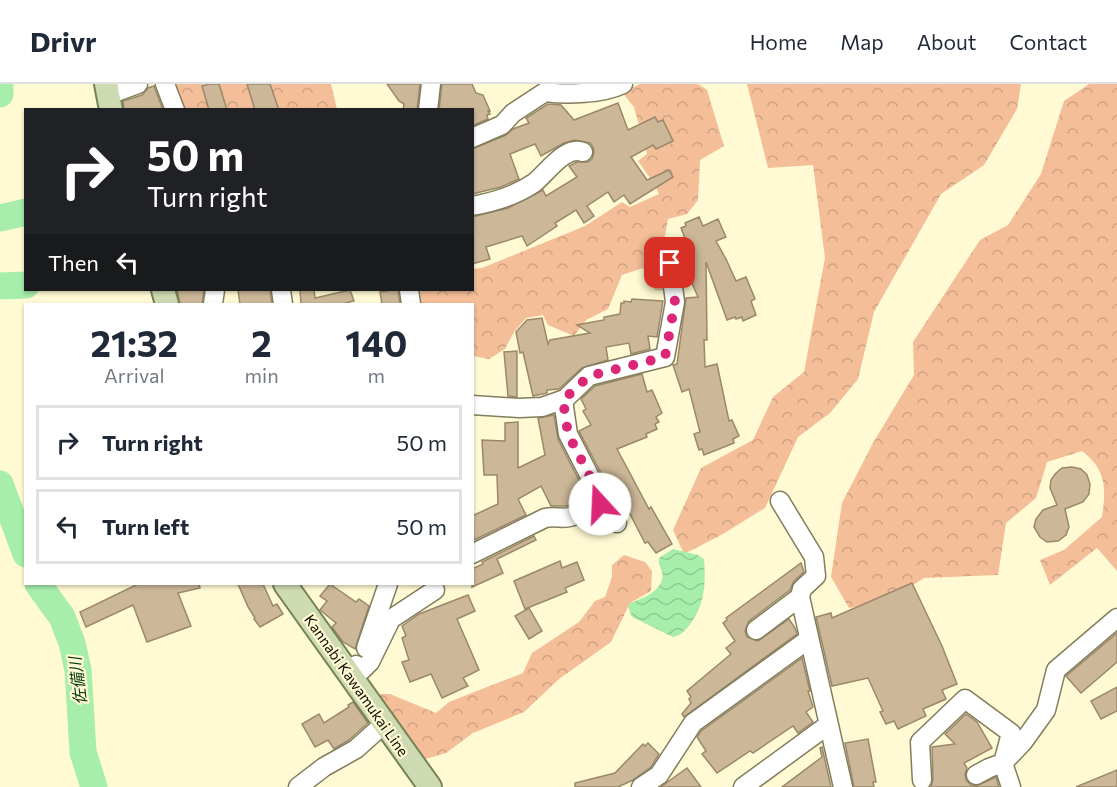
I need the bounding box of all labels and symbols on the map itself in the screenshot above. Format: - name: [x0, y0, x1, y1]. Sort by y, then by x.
- pin: [644, 237, 695, 288]
- position arrow: [568, 472, 632, 536]
- street label: Kannabi Kawamukai Line: [301, 611, 413, 759]
- water label: 佐備川: [64, 654, 89, 706]

